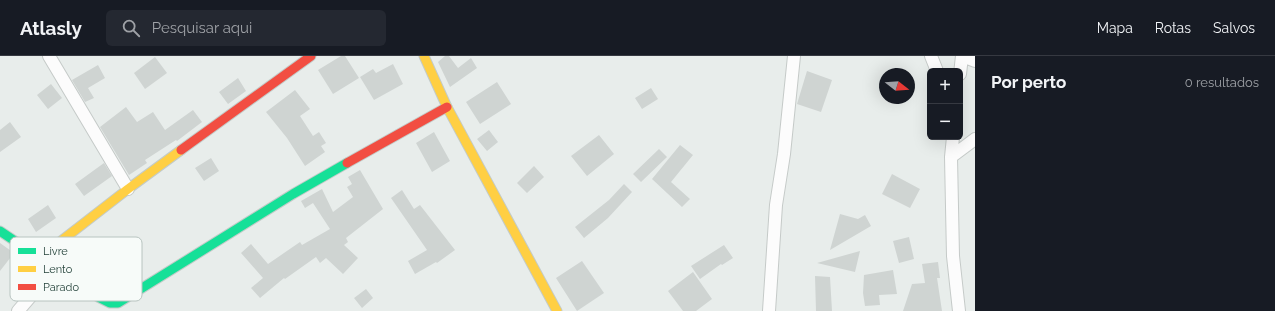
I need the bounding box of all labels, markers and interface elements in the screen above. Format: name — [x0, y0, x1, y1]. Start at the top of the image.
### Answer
search box — [106, 10, 386, 46]
text: Atlasly — [20, 17, 82, 39]
icon: search — [120, 17, 142, 39]
text: Pesquisar aqui — [152, 19, 252, 37]
text: Mapa — [1097, 20, 1133, 36]
text: Rotas — [1155, 20, 1191, 36]
text: Salvos — [1213, 20, 1255, 36]
north arrow — [879, 68, 915, 104]
map controls — [927, 68, 963, 140]
button: + — [927, 68, 963, 104]
text: Por perto — [991, 72, 1066, 92]
text: 0 resultados — [1185, 75, 1259, 90]
button: − — [927, 104, 963, 140]
legend — [10, 237, 142, 301]
text: Livre — [43, 245, 68, 258]
text: Lento — [43, 263, 73, 276]
text: Parado — [43, 281, 79, 294]

